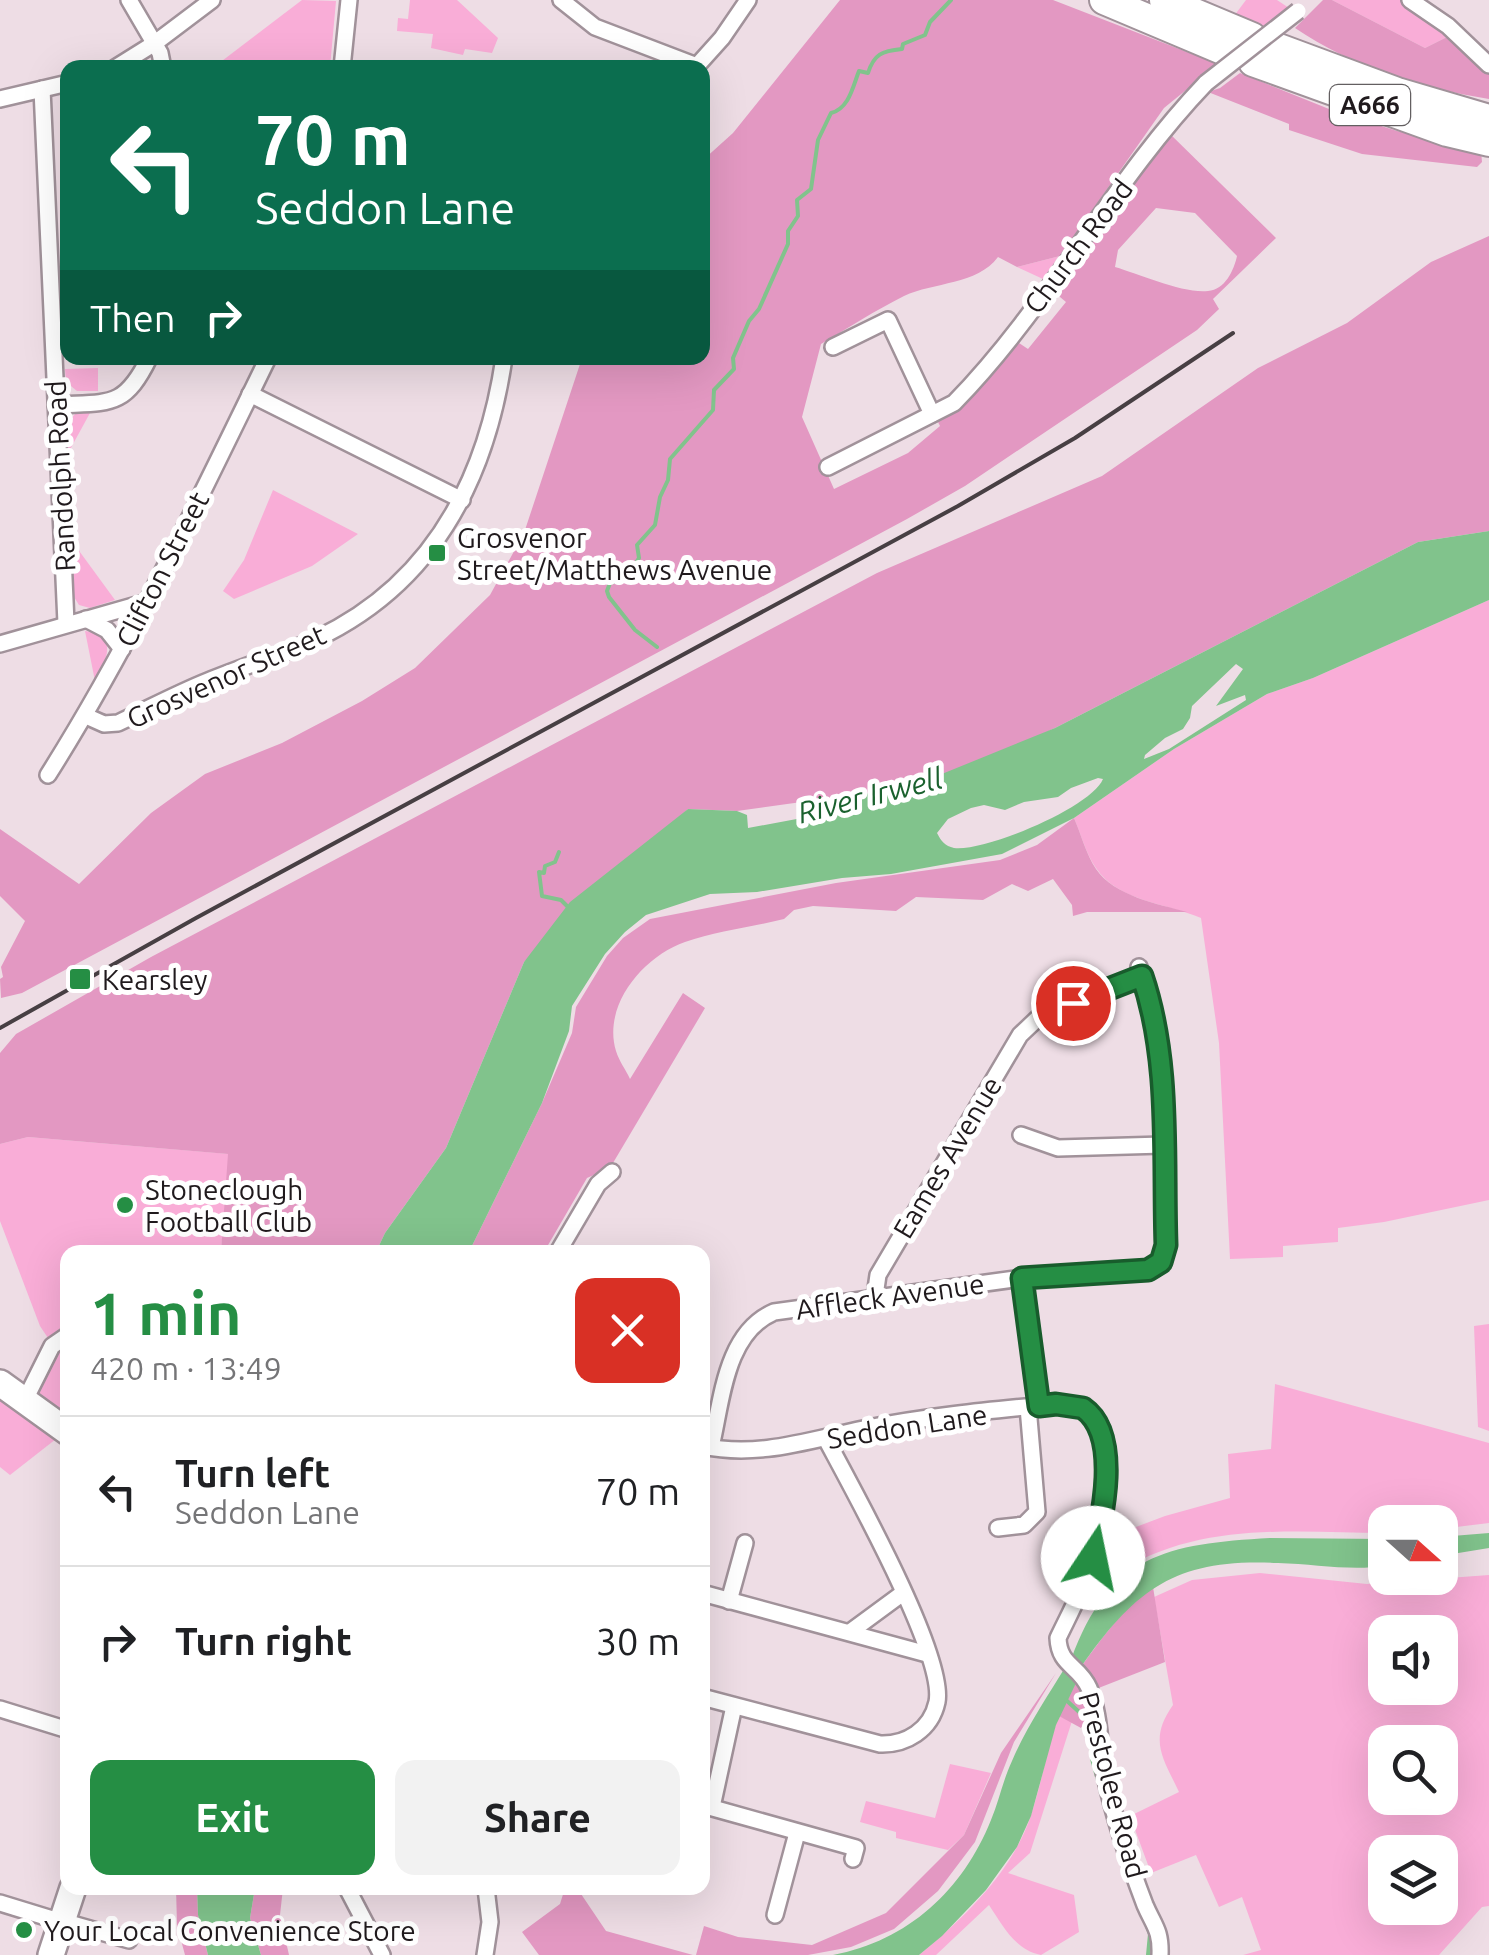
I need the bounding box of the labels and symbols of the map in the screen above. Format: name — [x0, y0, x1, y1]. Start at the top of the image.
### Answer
road number: A666 — [1330, 85, 1410, 125]
street label: Church Road — [1018, 173, 1138, 319]
street label: Randolph Road — [40, 380, 80, 572]
street label: Clifton Street — [110, 486, 214, 652]
place label: Grosvenor Street/Matthews Avenue — [457, 522, 772, 585]
marker: Grosvenor Street/Matthews Avenue — [426, 542, 448, 564]
street label: Grosvenor Street — [122, 618, 330, 734]
water label: River Irwell — [794, 760, 947, 829]
pin — [1031, 961, 1116, 1046]
place label: Kearsley — [102, 964, 208, 995]
marker: Kearsley — [67, 966, 93, 992]
street label: Eames Avenue — [887, 1071, 1007, 1243]
place label: Stoneclough Football Club — [145, 1174, 312, 1237]
marker: Stoneclough Football Club — [114, 1194, 136, 1216]
street label: Affleck Avenue — [794, 1267, 986, 1325]
street label: Seddon Lane — [825, 1398, 989, 1454]
north arrow — [1368, 1505, 1458, 1595]
position arrow — [1041, 1506, 1145, 1610]
street label: Prestolee Road — [1073, 1689, 1153, 1881]
place label: Your Local Convenience Store — [44, 1915, 416, 1946]
marker: Your Local Convenience Store — [13, 1919, 35, 1941]

